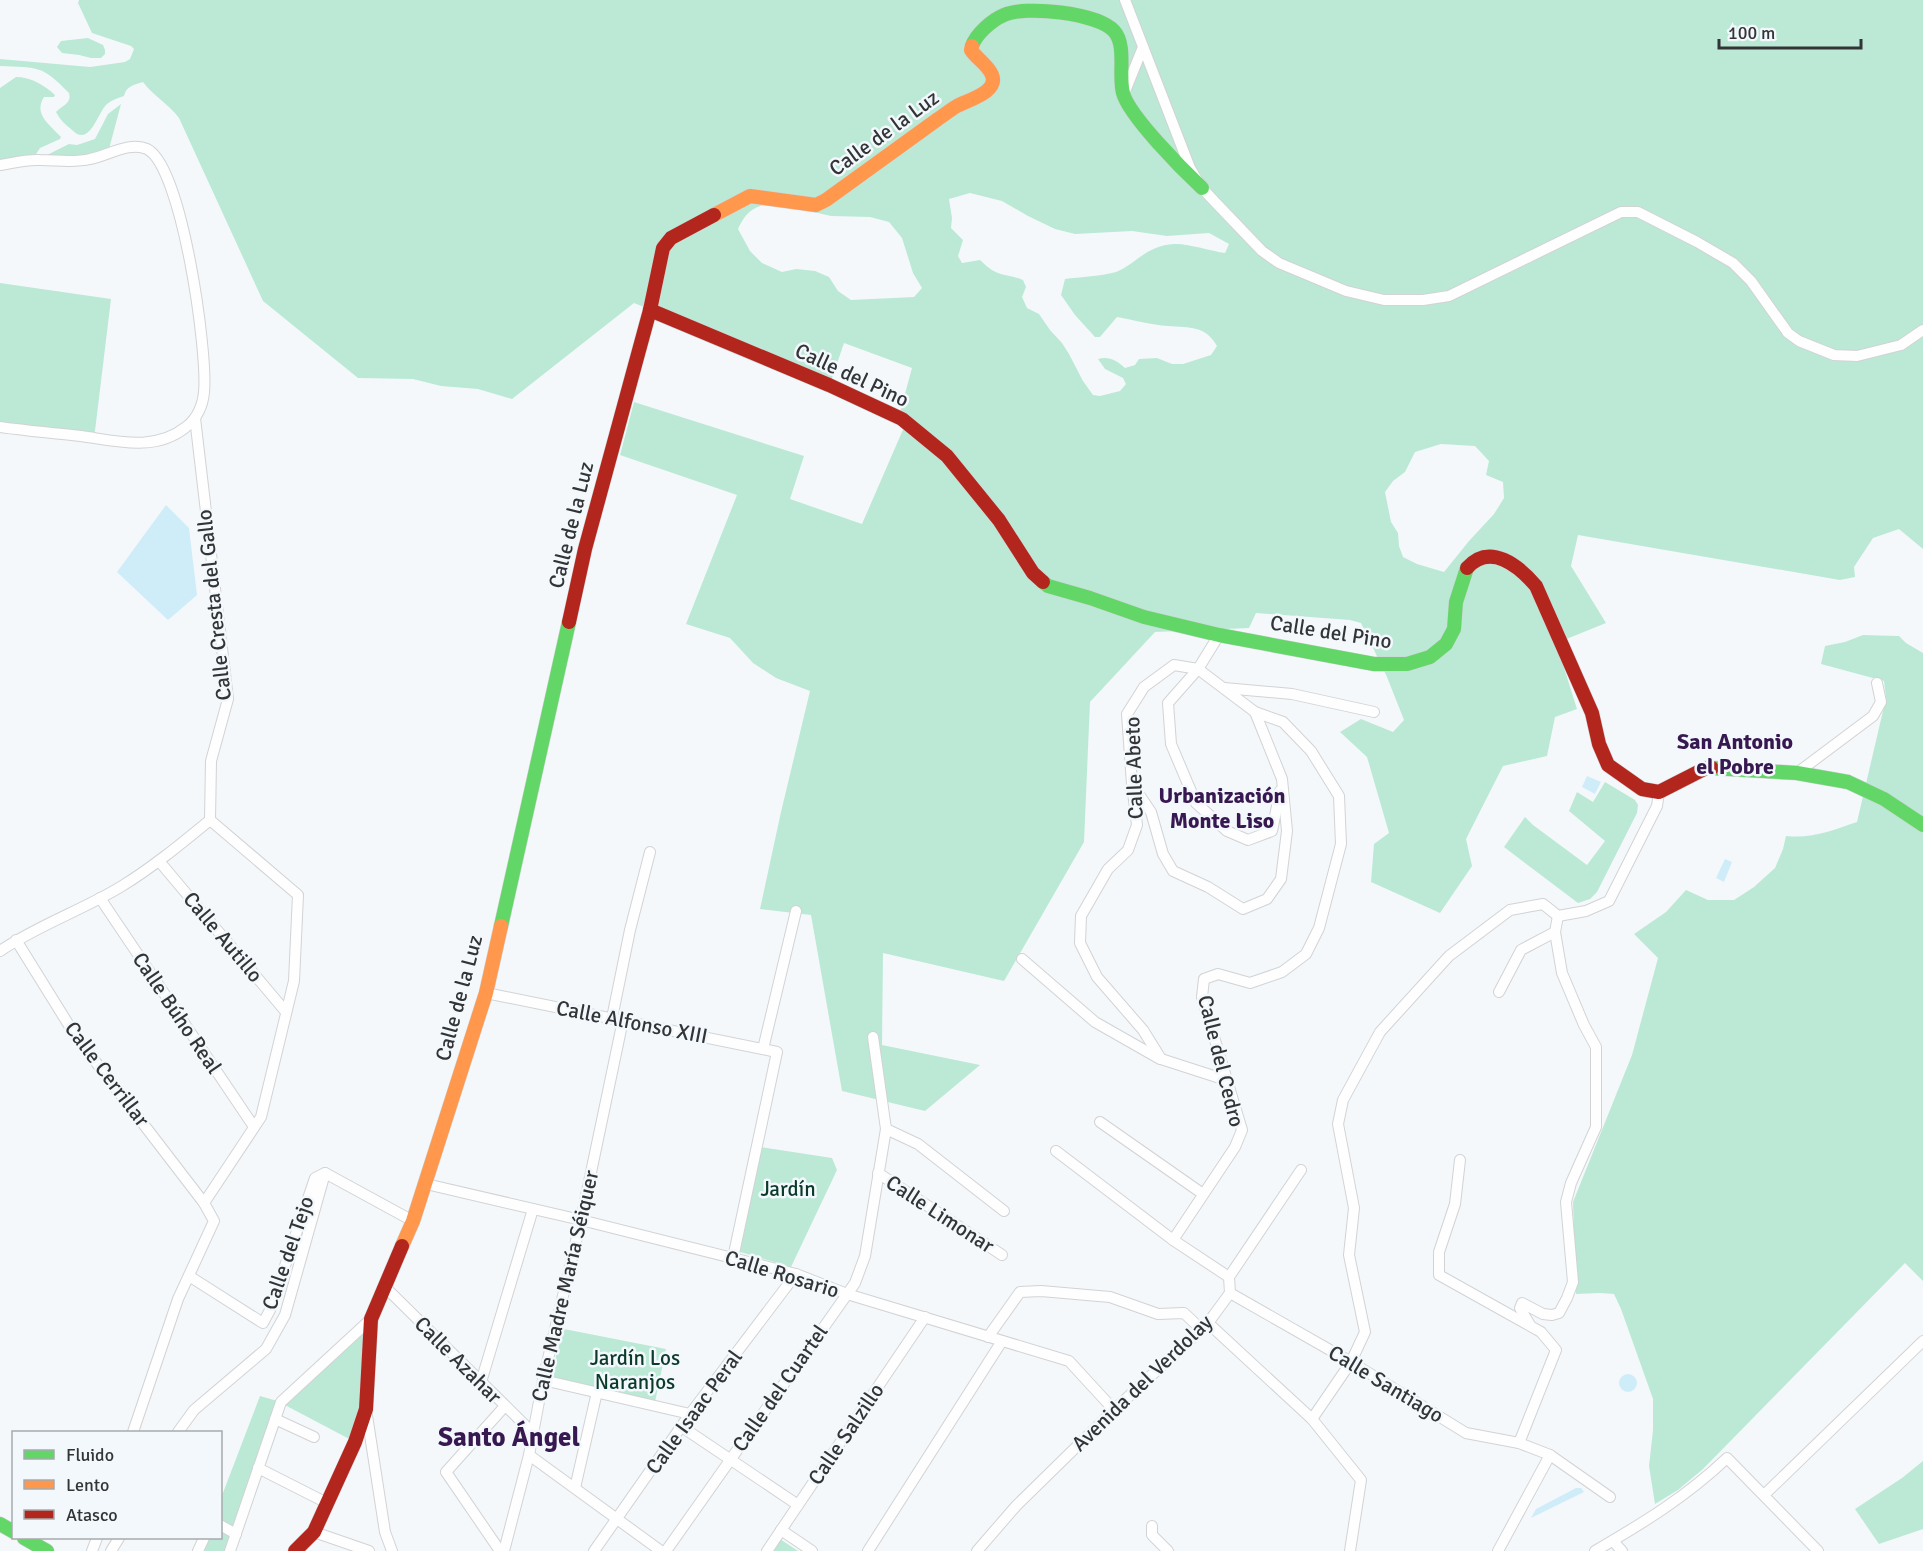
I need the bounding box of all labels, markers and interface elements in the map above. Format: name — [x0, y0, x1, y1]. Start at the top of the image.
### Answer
scale bar — [1719, 12, 1862, 50]
text: 100 m — [1728, 22, 1775, 44]
street label: Calle de la Luz — [824, 84, 944, 182]
street label: Calle del Pino — [791, 337, 913, 413]
street label: Calle de la Luz — [543, 459, 599, 591]
street label: Calle Cresta del Gallo — [191, 508, 237, 702]
street label: Calle del Pino — [1268, 610, 1394, 654]
street label: Calle Abeto — [1119, 716, 1149, 820]
district label: San Antonio el Pobre — [1677, 728, 1793, 780]
district label: Urbanización Monte Liso — [1159, 782, 1286, 834]
street label: Calle Autillo — [178, 886, 268, 988]
street label: Calle de la Luz — [430, 932, 488, 1064]
street label: Calle Búho Real — [127, 947, 227, 1079]
street label: Calle del Cedro — [1192, 992, 1250, 1130]
street label: Calle Alfonso XIII — [554, 995, 710, 1049]
street label: Calle Cerrillar — [59, 1016, 155, 1132]
street label: Calle Madre María Séiquer — [526, 1168, 604, 1404]
street label: Calle Limonar — [881, 1169, 999, 1259]
park label: Jardín — [760, 1176, 816, 1202]
street label: Calle del Tejo — [256, 1193, 320, 1313]
street label: Calle Rosario — [722, 1244, 842, 1304]
street label: Avenida del Verdolay — [1066, 1309, 1218, 1457]
street label: Calle Azahar — [409, 1311, 507, 1409]
street label: Calle del Cuartel — [727, 1319, 833, 1457]
street label: Calle Santiago — [1324, 1339, 1448, 1429]
park label: Jardín Los Naranjos — [590, 1345, 680, 1395]
street label: Calle Isaac Peral — [640, 1345, 748, 1479]
street label: Calle Salzillo — [803, 1378, 889, 1490]
district label: Santo Ángel — [438, 1420, 580, 1454]
legend — [12, 1431, 222, 1539]
text: Fluido — [66, 1444, 114, 1466]
text: Lento — [66, 1474, 109, 1496]
text: Atasco — [66, 1504, 118, 1526]

